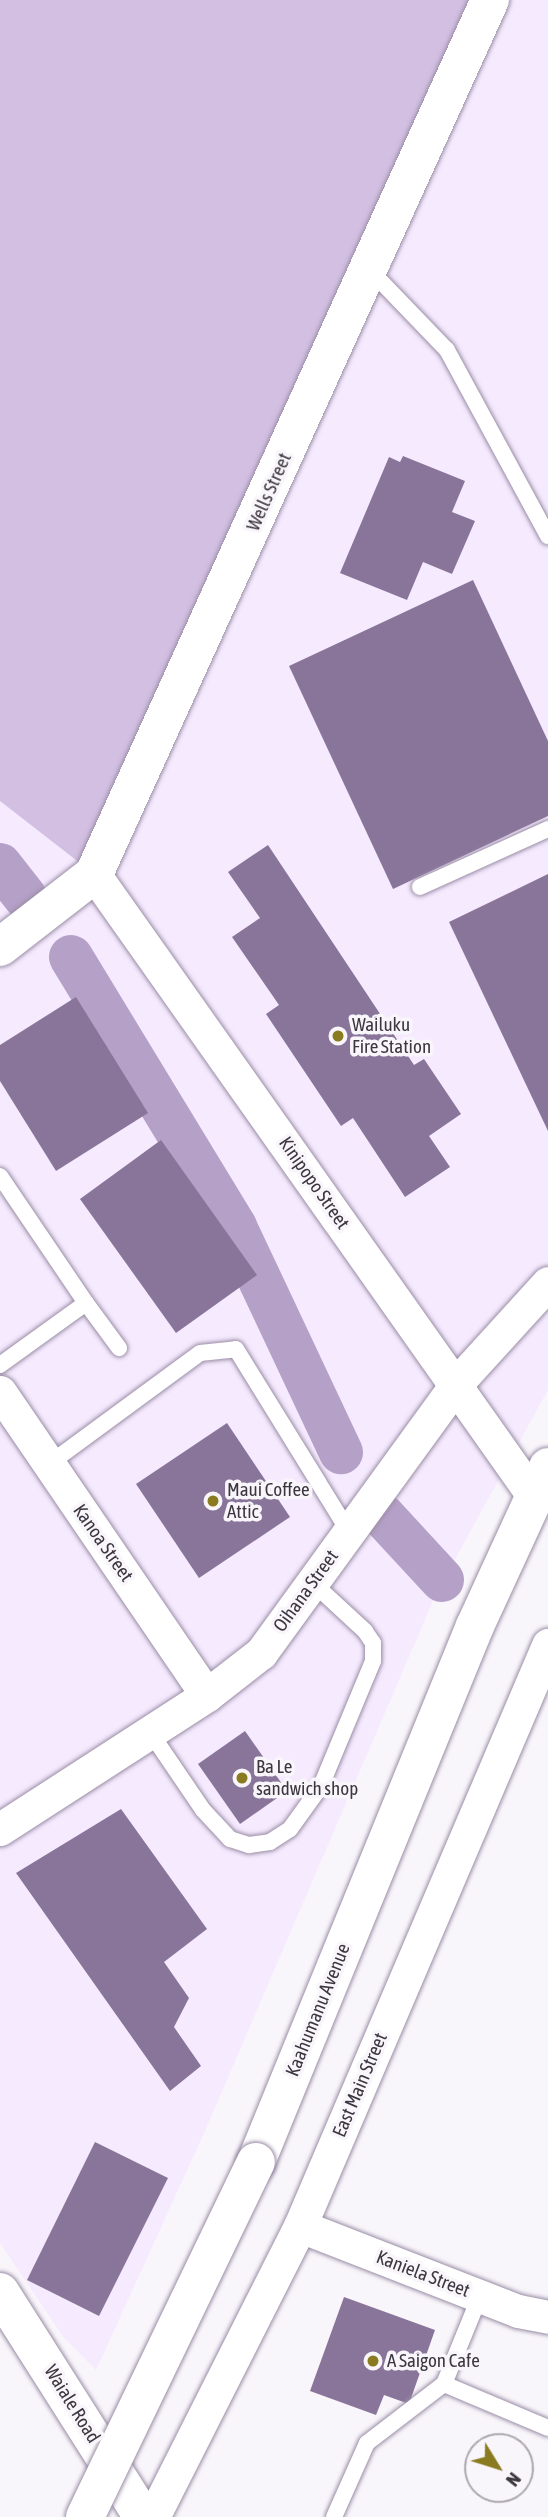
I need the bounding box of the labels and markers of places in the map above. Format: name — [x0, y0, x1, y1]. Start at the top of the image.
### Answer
place label: Wailuku Fire Station — [352, 1014, 431, 1058]
marker: Wailuku Fire Station — [330, 1028, 346, 1044]
place label: Maui Coffee Attic — [227, 1479, 310, 1523]
marker: Maui Coffee Attic — [205, 1493, 221, 1509]
place label: Ba Le sandwich shop — [256, 1756, 358, 1800]
marker: Ba Le sandwich shop — [234, 1770, 250, 1786]
place label: A Saigon Cafe — [387, 2350, 480, 2372]
marker: A Saigon Cafe — [365, 2353, 381, 2369]

